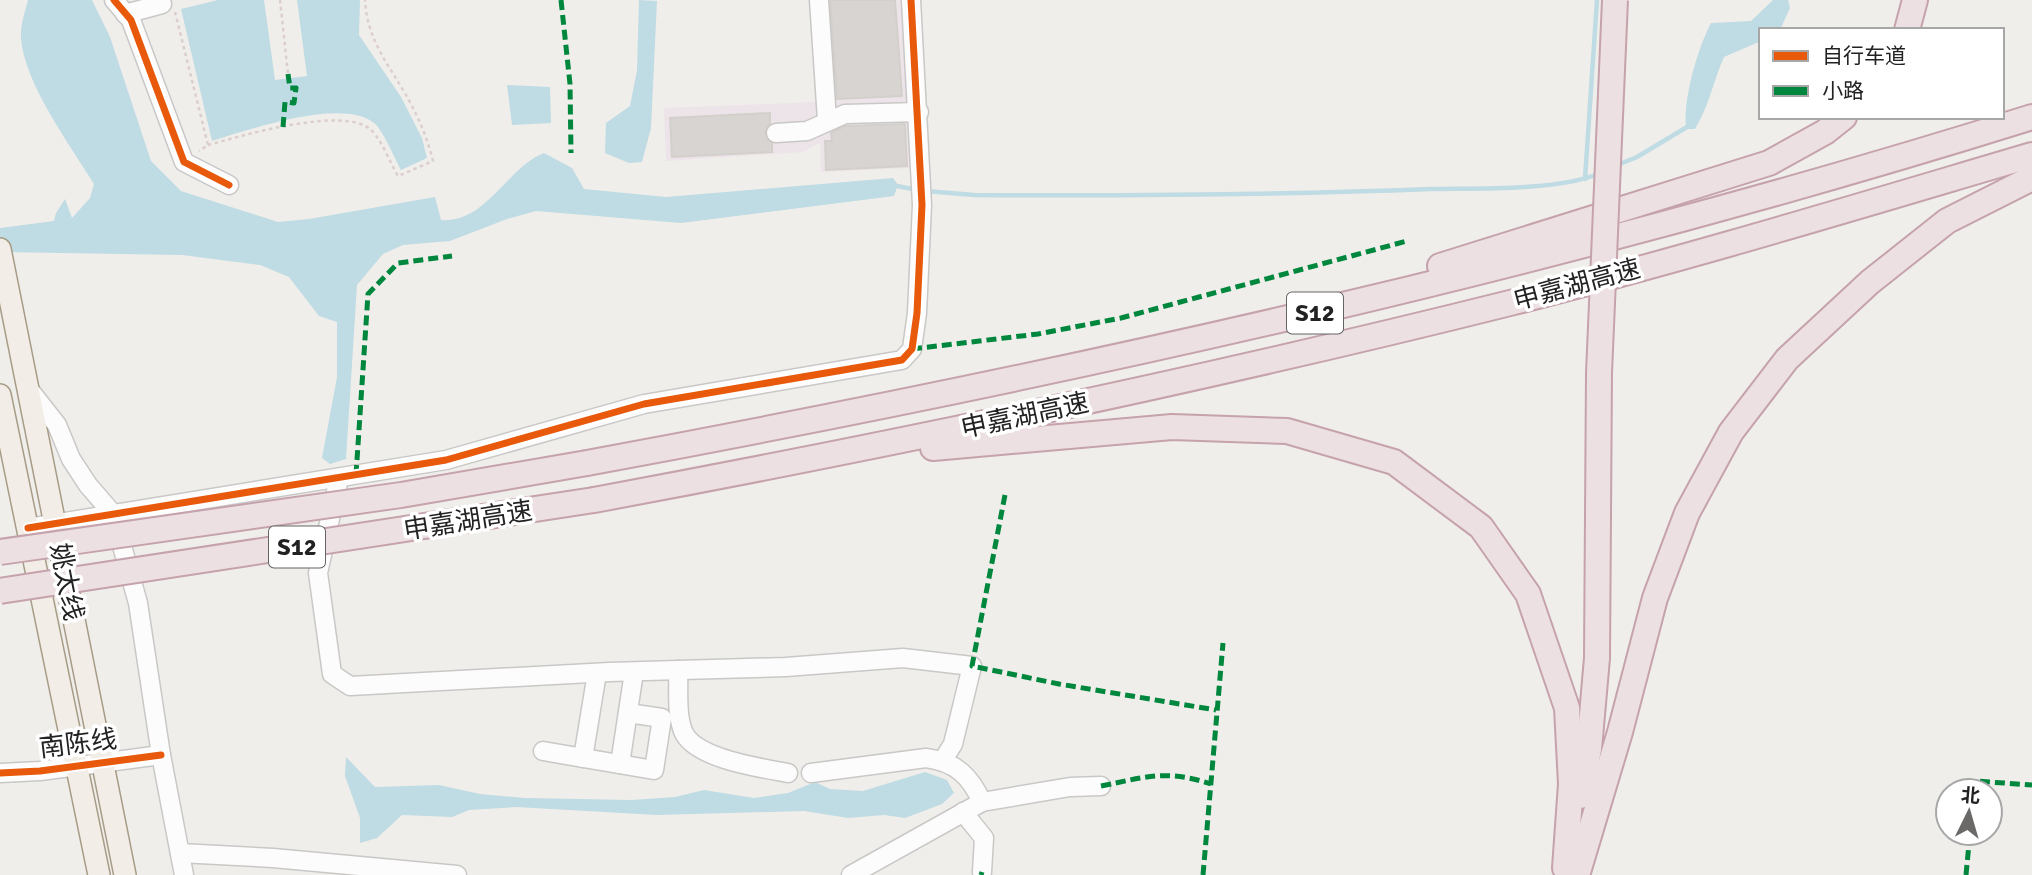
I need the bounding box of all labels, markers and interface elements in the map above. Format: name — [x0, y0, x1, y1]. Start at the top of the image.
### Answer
legend — [1759, 28, 2004, 119]
text: 自行车道 — [1822, 43, 1906, 69]
text: 小路 — [1822, 78, 1864, 104]
street label: 申嘉湖高速 — [1510, 253, 1644, 317]
road number: S12 — [1287, 292, 1343, 334]
street label: 申嘉湖高速 — [958, 387, 1092, 445]
street label: 申嘉湖高速 — [401, 495, 535, 547]
road number: S12 — [269, 526, 325, 568]
street label: 姚太线 — [43, 541, 89, 623]
street label: 南陈线 — [37, 723, 119, 765]
north arrow — [1934, 777, 2004, 847]
text: 北 — [1960, 783, 1981, 809]

